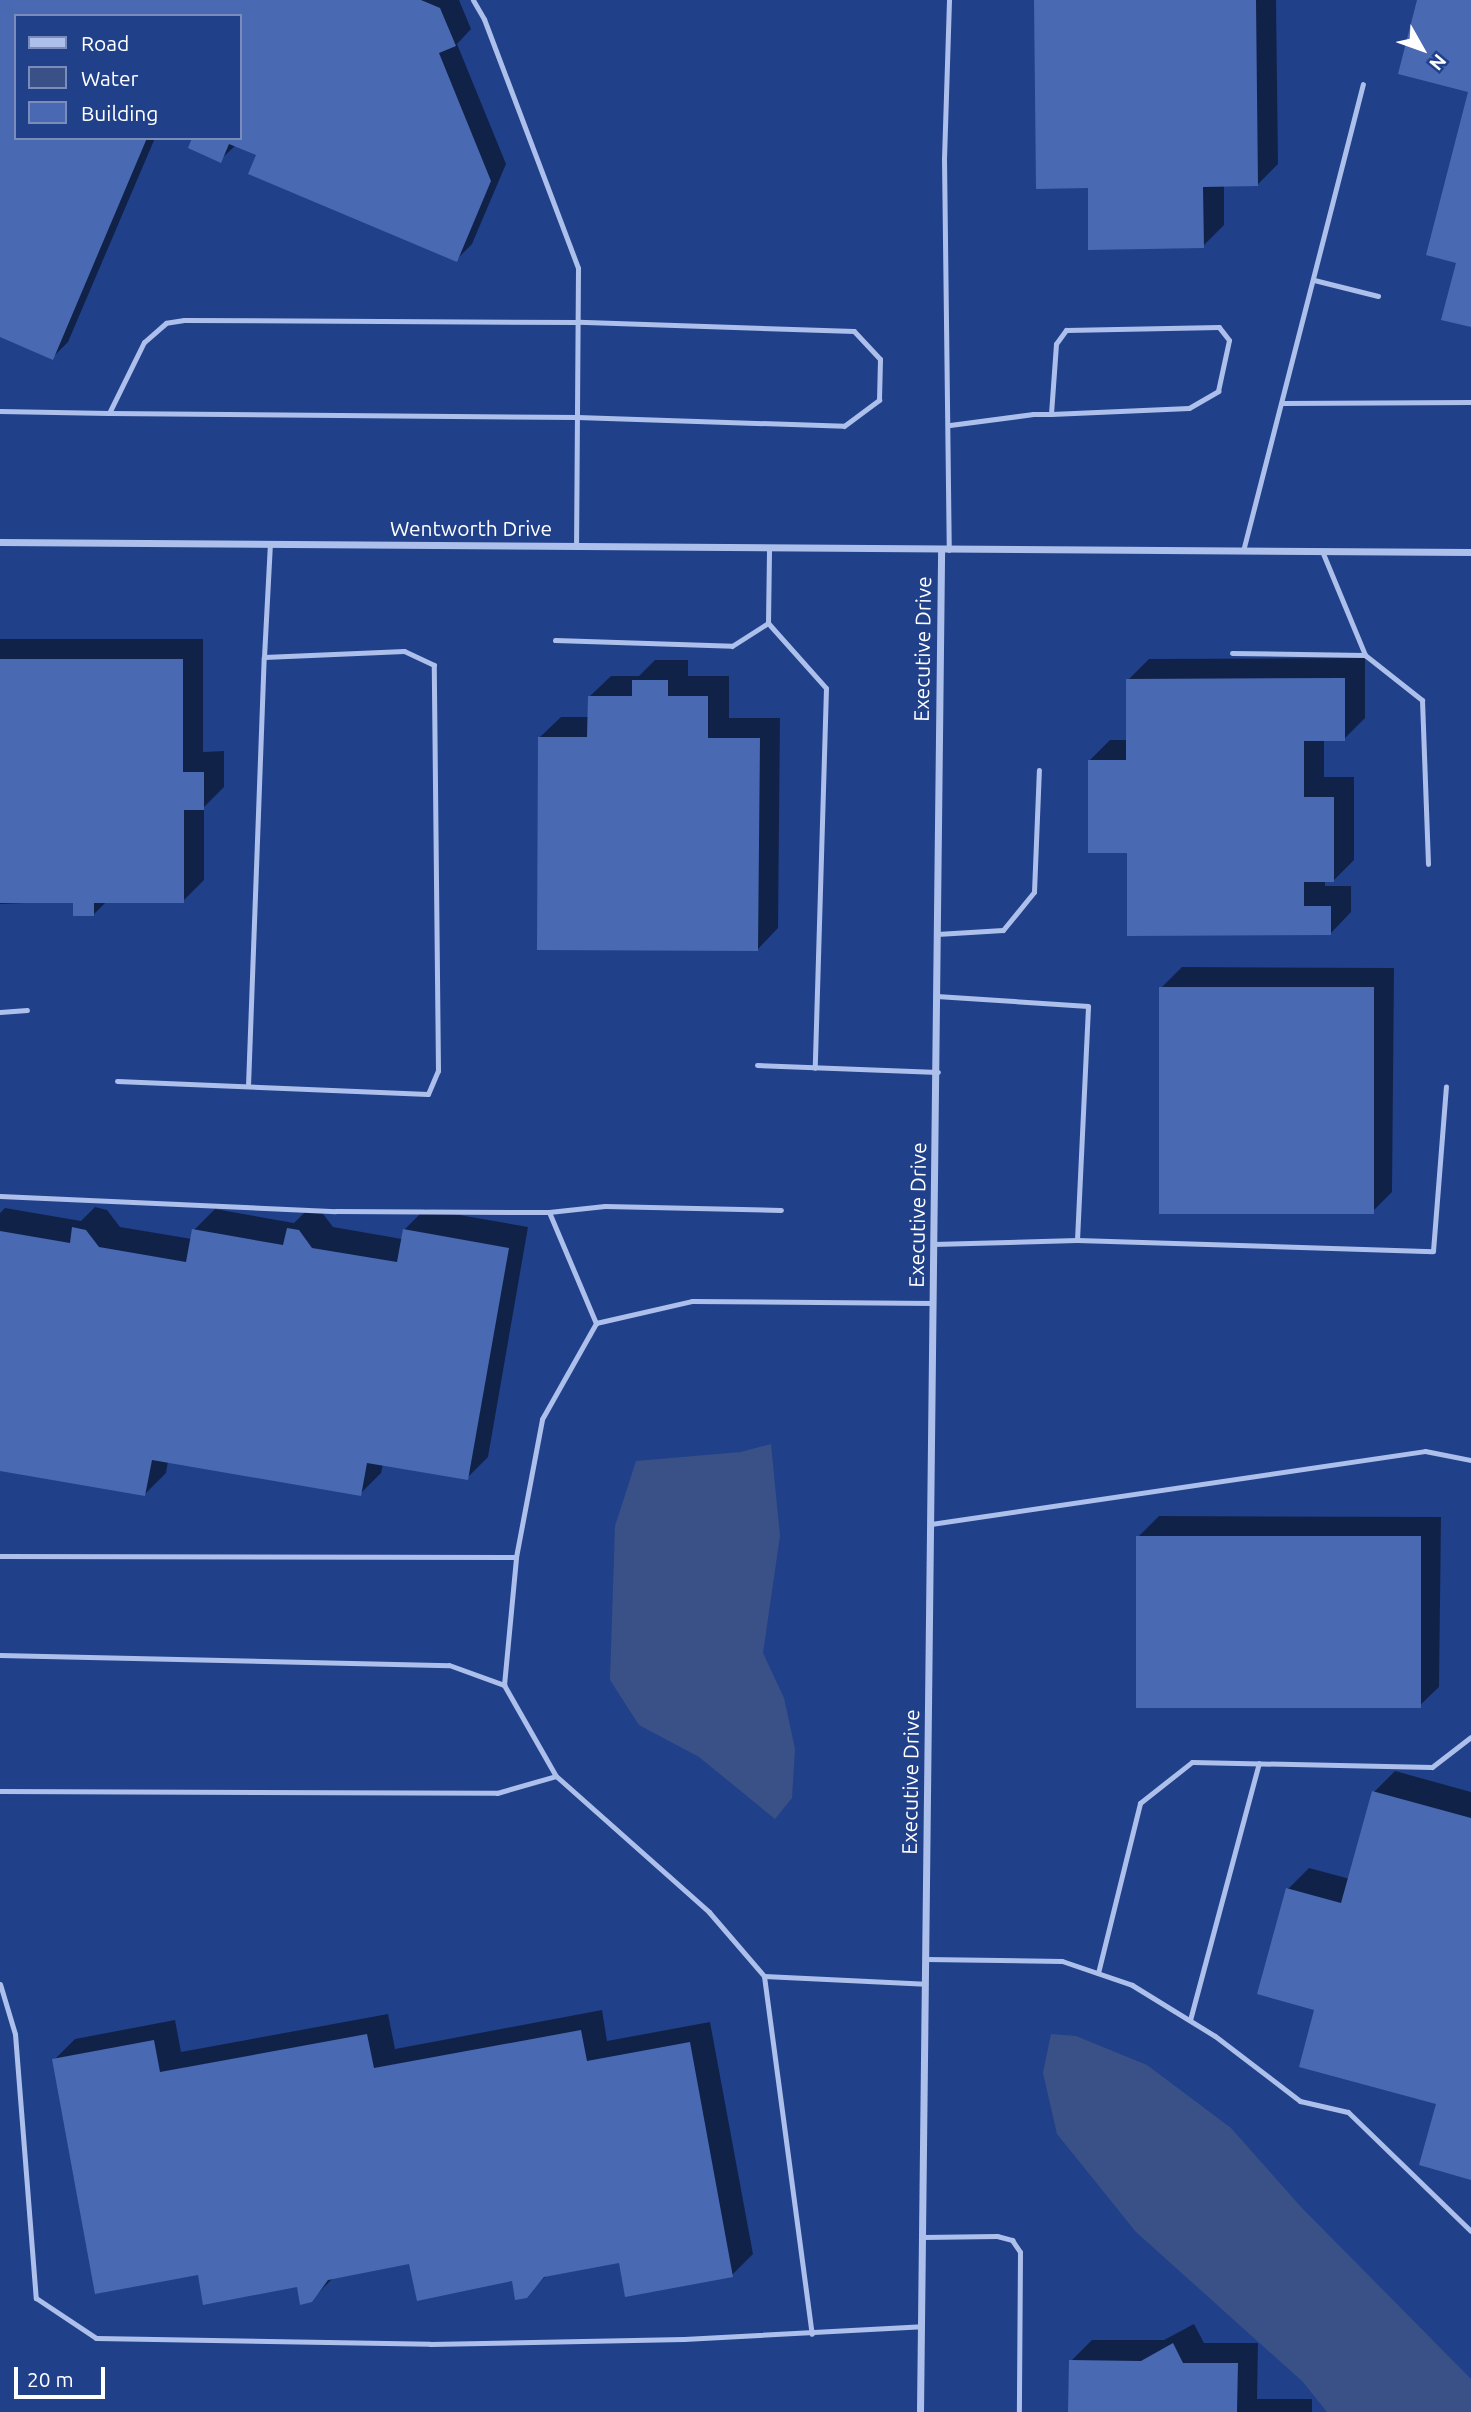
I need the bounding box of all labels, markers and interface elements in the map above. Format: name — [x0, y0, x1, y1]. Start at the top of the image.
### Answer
legend — [14, 14, 242, 140]
north arrow — [1387, 14, 1457, 84]
text: Road — [81, 31, 129, 55]
text: N — [1425, 50, 1451, 75]
text: Water — [81, 66, 139, 90]
text: Building — [81, 101, 158, 125]
street label: Wentworth Drive — [390, 515, 552, 541]
street label: Executive Drive — [908, 576, 936, 722]
street label: Executive Drive — [903, 1142, 931, 1288]
street label: Executive Drive — [896, 1709, 924, 1855]
scale bar — [18, 2352, 108, 2396]
text: 20 m — [27, 2367, 74, 2391]

